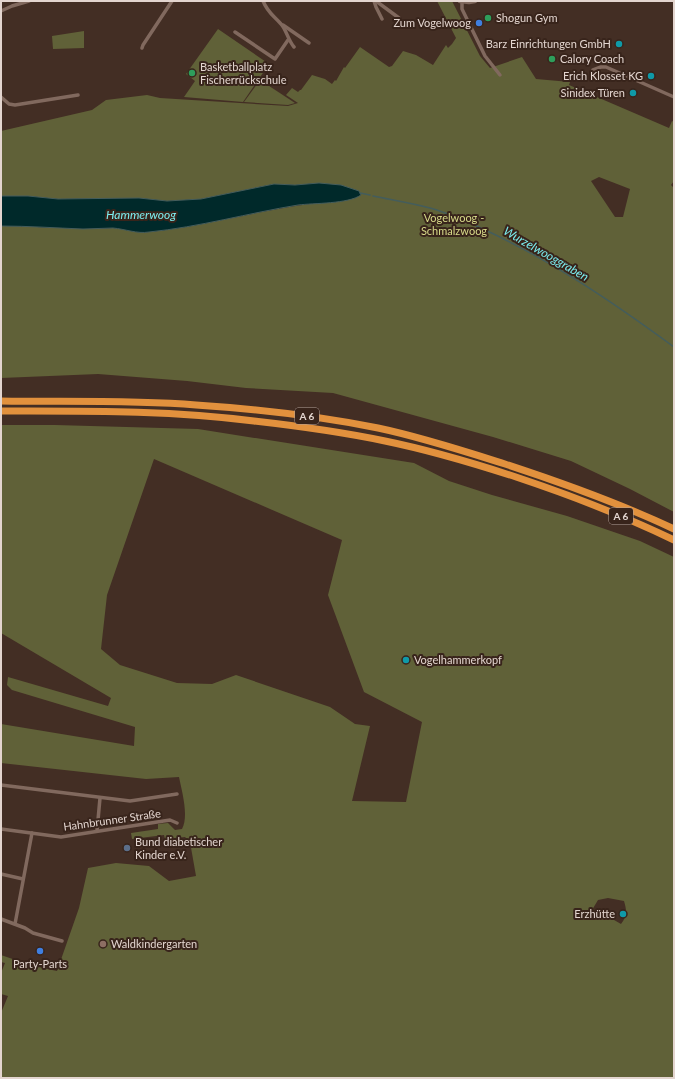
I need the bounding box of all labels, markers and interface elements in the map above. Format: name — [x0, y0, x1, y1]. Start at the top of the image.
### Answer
place label: Shogun Gym — [496, 11, 558, 24]
marker: Shogun Gym — [483, 13, 493, 23]
place label: Zum Vogelwoog — [393, 16, 471, 29]
marker: Zum Vogelwoog — [474, 18, 484, 28]
place label: Barz Einrichtungen GmbH — [486, 37, 611, 50]
marker: Barz Einrichtungen GmbH — [614, 39, 624, 49]
place label: Calory Coach — [560, 52, 624, 65]
marker: Calory Coach — [547, 54, 557, 64]
place label: Basketballplatz Fischerrückschule — [200, 60, 287, 86]
marker: Basketballplatz Fischerrückschule — [187, 68, 197, 78]
place label: Erich Klosset KG — [563, 69, 643, 82]
marker: Erich Klosset KG — [646, 71, 656, 81]
place label: Sinidex Türen — [561, 86, 625, 99]
marker: Sinidex Türen — [628, 88, 638, 98]
water label: Hammerwoog — [106, 207, 176, 222]
park label: Vogelwoog - Schmalzwoog — [421, 211, 487, 237]
water label: Wurzelwooggraben — [501, 223, 592, 284]
road number: A 6 — [295, 408, 319, 424]
road number: A 6 — [609, 508, 633, 524]
place label: Vogelhammerkopf — [414, 653, 502, 666]
marker: Vogelhammerkopf — [401, 655, 411, 665]
street label: Hahnbrunner Straße — [62, 806, 162, 833]
place label: Bund diabetischer Kinder e.V. — [135, 835, 222, 861]
marker: Bund diabetischer Kinder e.V. — [122, 843, 132, 853]
place label: Erzhütte — [574, 907, 615, 920]
marker: Erzhütte — [618, 909, 628, 919]
place label: Waldkindergarten — [111, 937, 197, 950]
marker: Waldkindergarten — [98, 939, 108, 949]
marker: Party-Parts — [35, 946, 45, 956]
place label: Party-Parts — [13, 957, 67, 970]

